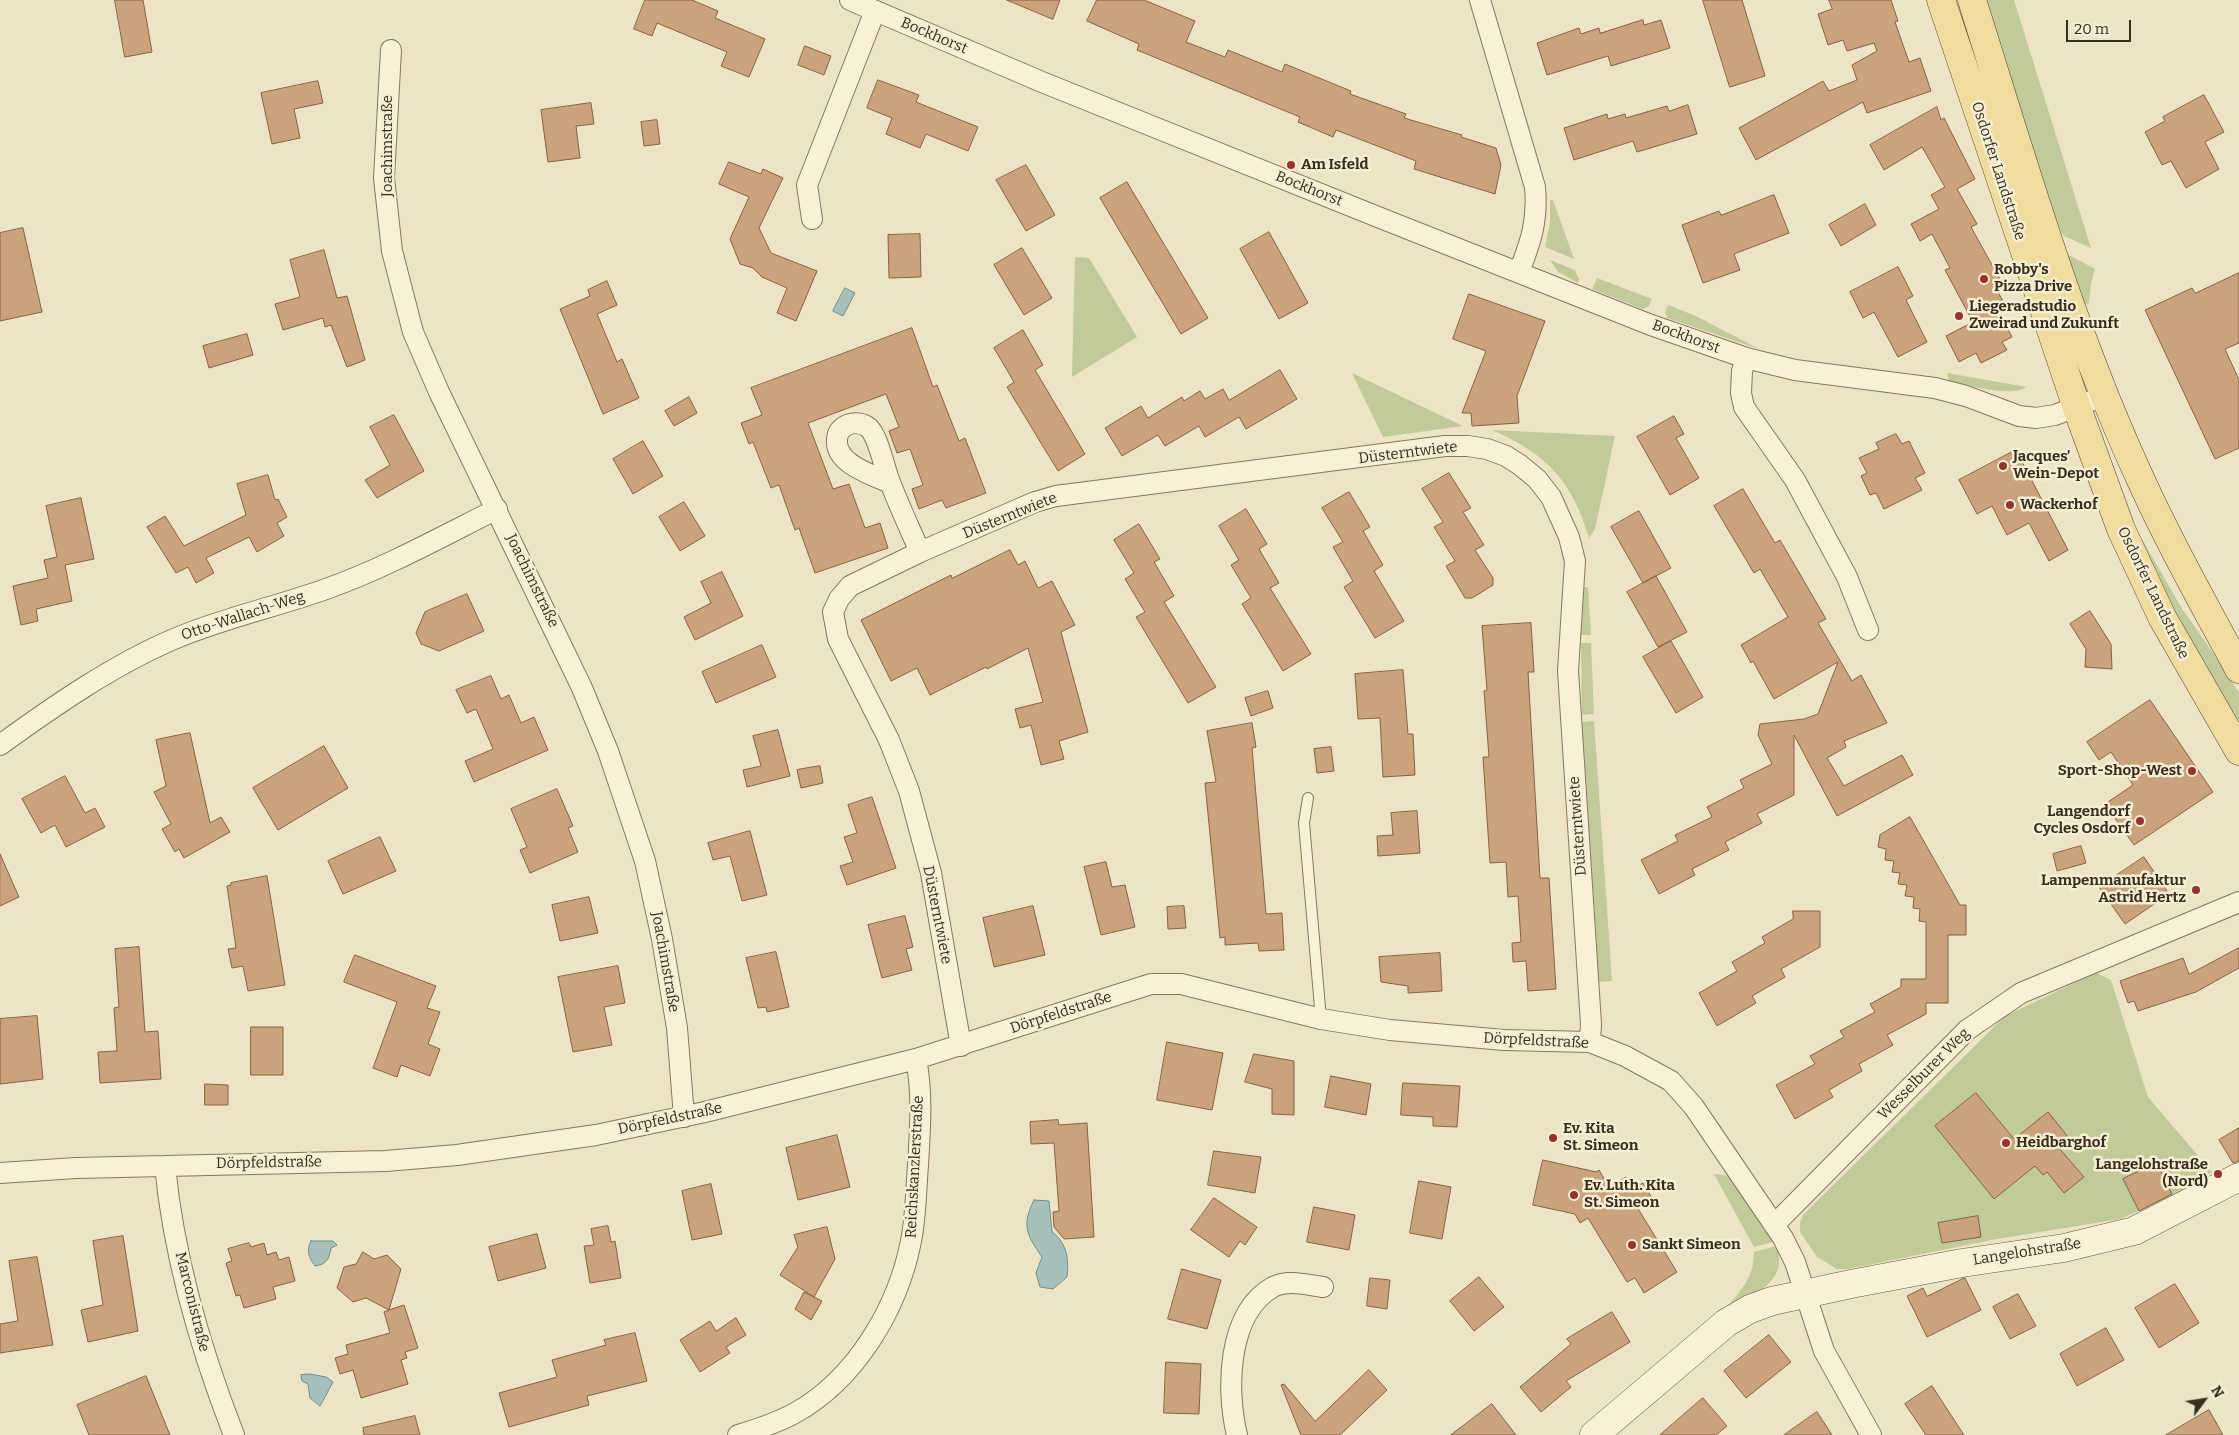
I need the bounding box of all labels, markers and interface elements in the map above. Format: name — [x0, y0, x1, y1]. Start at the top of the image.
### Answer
scale bar — [2069, 10, 2134, 42]
street label: Bockhorst — [898, 14, 970, 58]
text: 20 m — [2074, 20, 2109, 38]
street label: Joachimstraße — [379, 95, 397, 197]
street label: Osdorfer Landstraße — [1967, 99, 2029, 243]
place label: Am Isfeld — [1301, 156, 1369, 174]
marker: Am Isfeld — [1285, 159, 1297, 171]
street label: Bockhorst — [1273, 167, 1345, 211]
place label: Robby's Pizza Drive — [1994, 261, 2072, 296]
marker: Robby's Pizza Drive — [1978, 273, 1990, 285]
place label: Liegeradstudio Zweirad und Zukunft — [1969, 298, 2119, 333]
marker: Liegeradstudio Zweirad und Zukunft — [1953, 310, 1965, 322]
street label: Bockhorst — [1650, 316, 1722, 358]
street label: Düsterntwiete — [1357, 438, 1459, 468]
place label: Jacques’ Wein-Depot — [2013, 448, 2099, 483]
marker: Jacques’ Wein-Depot — [1997, 460, 2009, 472]
street label: Düsterntwiete — [960, 489, 1060, 543]
place label: Wackerhof — [2020, 496, 2098, 514]
marker: Wackerhof — [2004, 499, 2016, 511]
street label: Osdorfer Landstraße — [2113, 524, 2193, 662]
street label: Joachimstraße — [502, 531, 562, 631]
street label: Otto-Wallach-Weg — [179, 588, 307, 644]
place label: Sport-Shop-West — [2058, 762, 2182, 780]
marker: Sport-Shop-West — [2186, 765, 2198, 777]
street label: Düsterntwiete — [1566, 776, 1590, 876]
place label: Langendorf Cycles Osdorf — [2033, 803, 2130, 838]
marker: Langendorf Cycles Osdorf — [2134, 815, 2146, 827]
street label: Düsterntwiete — [919, 864, 955, 966]
place label: Lampenmanufaktur Astrid Hertz — [2041, 872, 2186, 907]
marker: Lampenmanufaktur Astrid Hertz — [2190, 884, 2202, 896]
street label: Joachimstraße — [647, 910, 683, 1014]
street label: Dörpfeldstraße — [1008, 988, 1114, 1038]
street label: Wesselburer Weg — [1874, 1024, 1974, 1124]
street label: Dörpfeldstraße — [1483, 1029, 1589, 1053]
street label: Reichskanzlerstraße — [902, 1095, 928, 1239]
street label: Dörpfeldstraße — [616, 1099, 724, 1139]
place label: Ev. Kita St. Simeon — [1563, 1120, 1638, 1155]
marker: Ev. Kita St. Simeon — [1547, 1132, 1559, 1144]
place label: Heidbarghof — [2016, 1134, 2106, 1152]
marker: Heidbarghof — [2000, 1137, 2012, 1149]
street label: Dörpfeldstraße — [216, 1153, 322, 1173]
place label: Langelohstraße (Nord) — [2095, 1156, 2208, 1191]
marker: Langelohstraße (Nord) — [2212, 1168, 2224, 1180]
place label: Ev. Luth. Kita St. Simeon — [1584, 1177, 1675, 1212]
marker: Ev. Luth. Kita St. Simeon — [1568, 1189, 1580, 1201]
street label: Langelohstraße — [1972, 1235, 2082, 1269]
place label: Sankt Simeon — [1642, 1236, 1741, 1254]
marker: Sankt Simeon — [1626, 1239, 1638, 1251]
street label: Marconistraße — [171, 1250, 213, 1354]
north arrow — [2179, 1375, 2229, 1425]
text: N — [2207, 1383, 2227, 1401]

